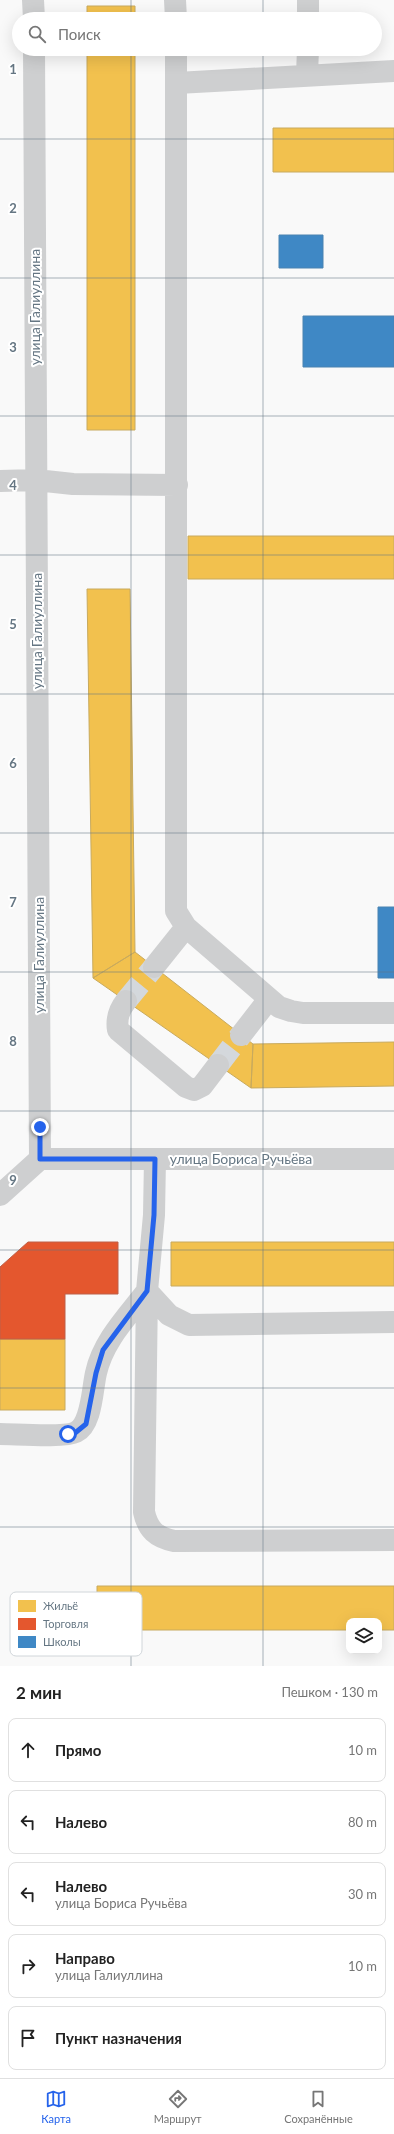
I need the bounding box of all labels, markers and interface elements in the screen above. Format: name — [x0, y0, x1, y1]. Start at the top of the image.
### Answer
search box — [12, 12, 382, 56]
icon: search — [26, 23, 48, 45]
text: Поиск — [58, 25, 101, 43]
text: 1 — [9, 61, 17, 77]
text: 2 — [9, 200, 17, 216]
street label: улица Галиуллина — [26, 249, 43, 365]
text: 3 — [9, 339, 17, 355]
text: 4 — [9, 477, 17, 493]
street label: улица Галиуллина — [28, 573, 45, 689]
text: 5 — [9, 616, 17, 632]
text: 6 — [9, 755, 17, 771]
text: 7 — [9, 894, 17, 910]
street label: улица Галиуллина — [30, 897, 47, 1013]
text: 8 — [9, 1033, 17, 1049]
route end — [31, 1118, 49, 1136]
street label: улица Бориса Ручьёва — [170, 1150, 312, 1167]
text: 9 — [9, 1172, 17, 1188]
route start — [59, 1425, 77, 1443]
legend — [10, 1592, 142, 1656]
text: Жильё — [43, 1599, 78, 1612]
text: Торговля — [43, 1617, 88, 1630]
map controls — [346, 1618, 382, 1654]
button: layers — [346, 1618, 382, 1654]
text: Школы — [43, 1635, 81, 1648]
text: 2 мин — [16, 1682, 62, 1703]
text: Пешком · 130 m — [281, 1684, 378, 1700]
icon: ahead — [17, 1739, 39, 1761]
text: Прямо — [55, 1741, 101, 1759]
text: 10 m — [348, 1742, 377, 1758]
icon: left — [17, 1811, 39, 1833]
text: Налево — [55, 1813, 107, 1831]
text: 80 m — [348, 1814, 377, 1830]
text: Налево — [55, 1877, 107, 1895]
icon: left — [17, 1883, 39, 1905]
text: 30 m — [348, 1886, 377, 1902]
text: улица Бориса Ручьёва — [55, 1895, 187, 1911]
text: Направо — [55, 1949, 115, 1967]
icon: right — [17, 1955, 39, 1977]
text: 10 m — [348, 1958, 377, 1974]
text: улица Галиуллина — [55, 1967, 163, 1983]
icon: arrive — [17, 2027, 39, 2049]
text: Пункт назначения — [55, 2029, 182, 2047]
tab: Карта — [41, 2088, 71, 2125]
tab: Маршрут — [154, 2088, 202, 2125]
tab: Сохранённые — [284, 2088, 353, 2125]

